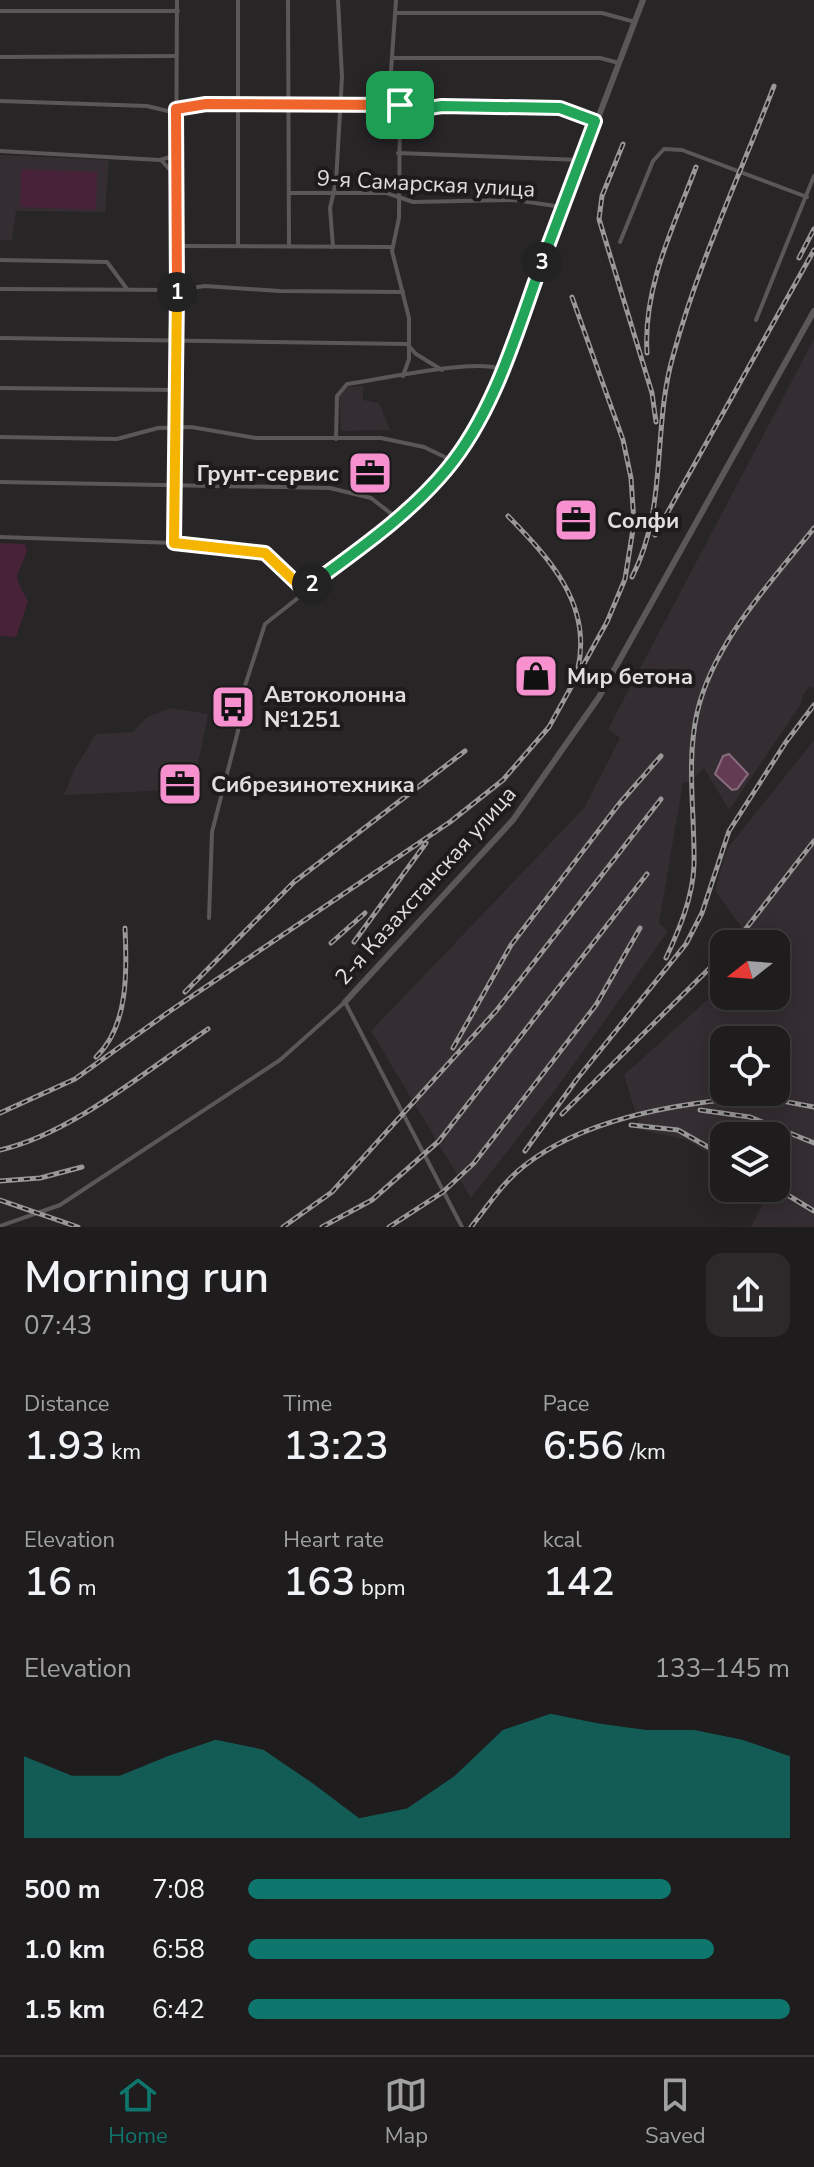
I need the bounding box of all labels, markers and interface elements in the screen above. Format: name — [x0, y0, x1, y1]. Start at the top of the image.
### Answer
pin — [366, 71, 434, 139]
icon: arrive — [378, 83, 422, 127]
street label: 9-я Самарская улица — [316, 163, 536, 205]
pin: 3 — [522, 242, 562, 282]
text: 3 — [535, 247, 549, 277]
pin: 1 — [157, 272, 197, 312]
text: 1 — [170, 277, 184, 307]
office icon: Грунт-сервис — [346, 449, 394, 497]
place label: Грунт-сервис — [197, 459, 339, 489]
office icon: Солфи — [552, 496, 600, 544]
place label: Солфи — [607, 506, 679, 536]
pin: 2 — [292, 564, 332, 604]
text: 2 — [305, 569, 319, 599]
shop icon: Мир бетона — [512, 652, 560, 700]
place label: Мир бетона — [567, 662, 693, 692]
place label: Автоколонна №1251 — [264, 680, 407, 735]
bus stop icon: Автоколонна №1251 — [209, 683, 257, 731]
office icon: Сибрезинотехника — [156, 760, 204, 808]
place label: Сибрезинотехника — [211, 770, 415, 800]
street label: 2-я Казахстанская улица — [328, 780, 523, 992]
north arrow — [710, 930, 790, 1010]
map controls — [710, 930, 790, 1202]
button: locate — [710, 1026, 790, 1106]
button: layers — [710, 1122, 790, 1202]
text: Morning run — [24, 1248, 269, 1308]
button: share — [706, 1253, 790, 1337]
text: 07:43 — [24, 1308, 92, 1343]
text: Distance — [24, 1389, 109, 1419]
text: Time — [283, 1389, 332, 1419]
text: Pace — [543, 1389, 589, 1419]
text: 1.93 — [24, 1419, 105, 1473]
text: 13:23 — [283, 1419, 389, 1473]
text: 6:56 — [543, 1419, 624, 1473]
text: km — [105, 1437, 141, 1467]
text: /km — [624, 1437, 666, 1467]
text: Elevation — [24, 1525, 115, 1555]
text: Heart rate — [283, 1525, 384, 1555]
text: kcal — [543, 1525, 582, 1555]
text: 16 — [24, 1555, 72, 1609]
text: 163 — [283, 1555, 355, 1609]
text: 142 — [543, 1555, 615, 1609]
text: m — [72, 1573, 97, 1603]
text: bpm — [355, 1573, 405, 1603]
text: Elevation — [24, 1651, 132, 1686]
text: 133–145 m — [654, 1651, 790, 1686]
text: 500 m — [24, 1872, 101, 1907]
text: 7:08 — [152, 1872, 205, 1907]
text: 1.0 km — [24, 1932, 105, 1967]
text: 6:58 — [152, 1932, 205, 1967]
text: 1.5 km — [24, 1992, 105, 2027]
text: 6:42 — [152, 1992, 205, 2027]
tab: Home — [108, 2073, 168, 2151]
tab: Map — [384, 2073, 428, 2151]
tab: Saved — [645, 2073, 706, 2151]

